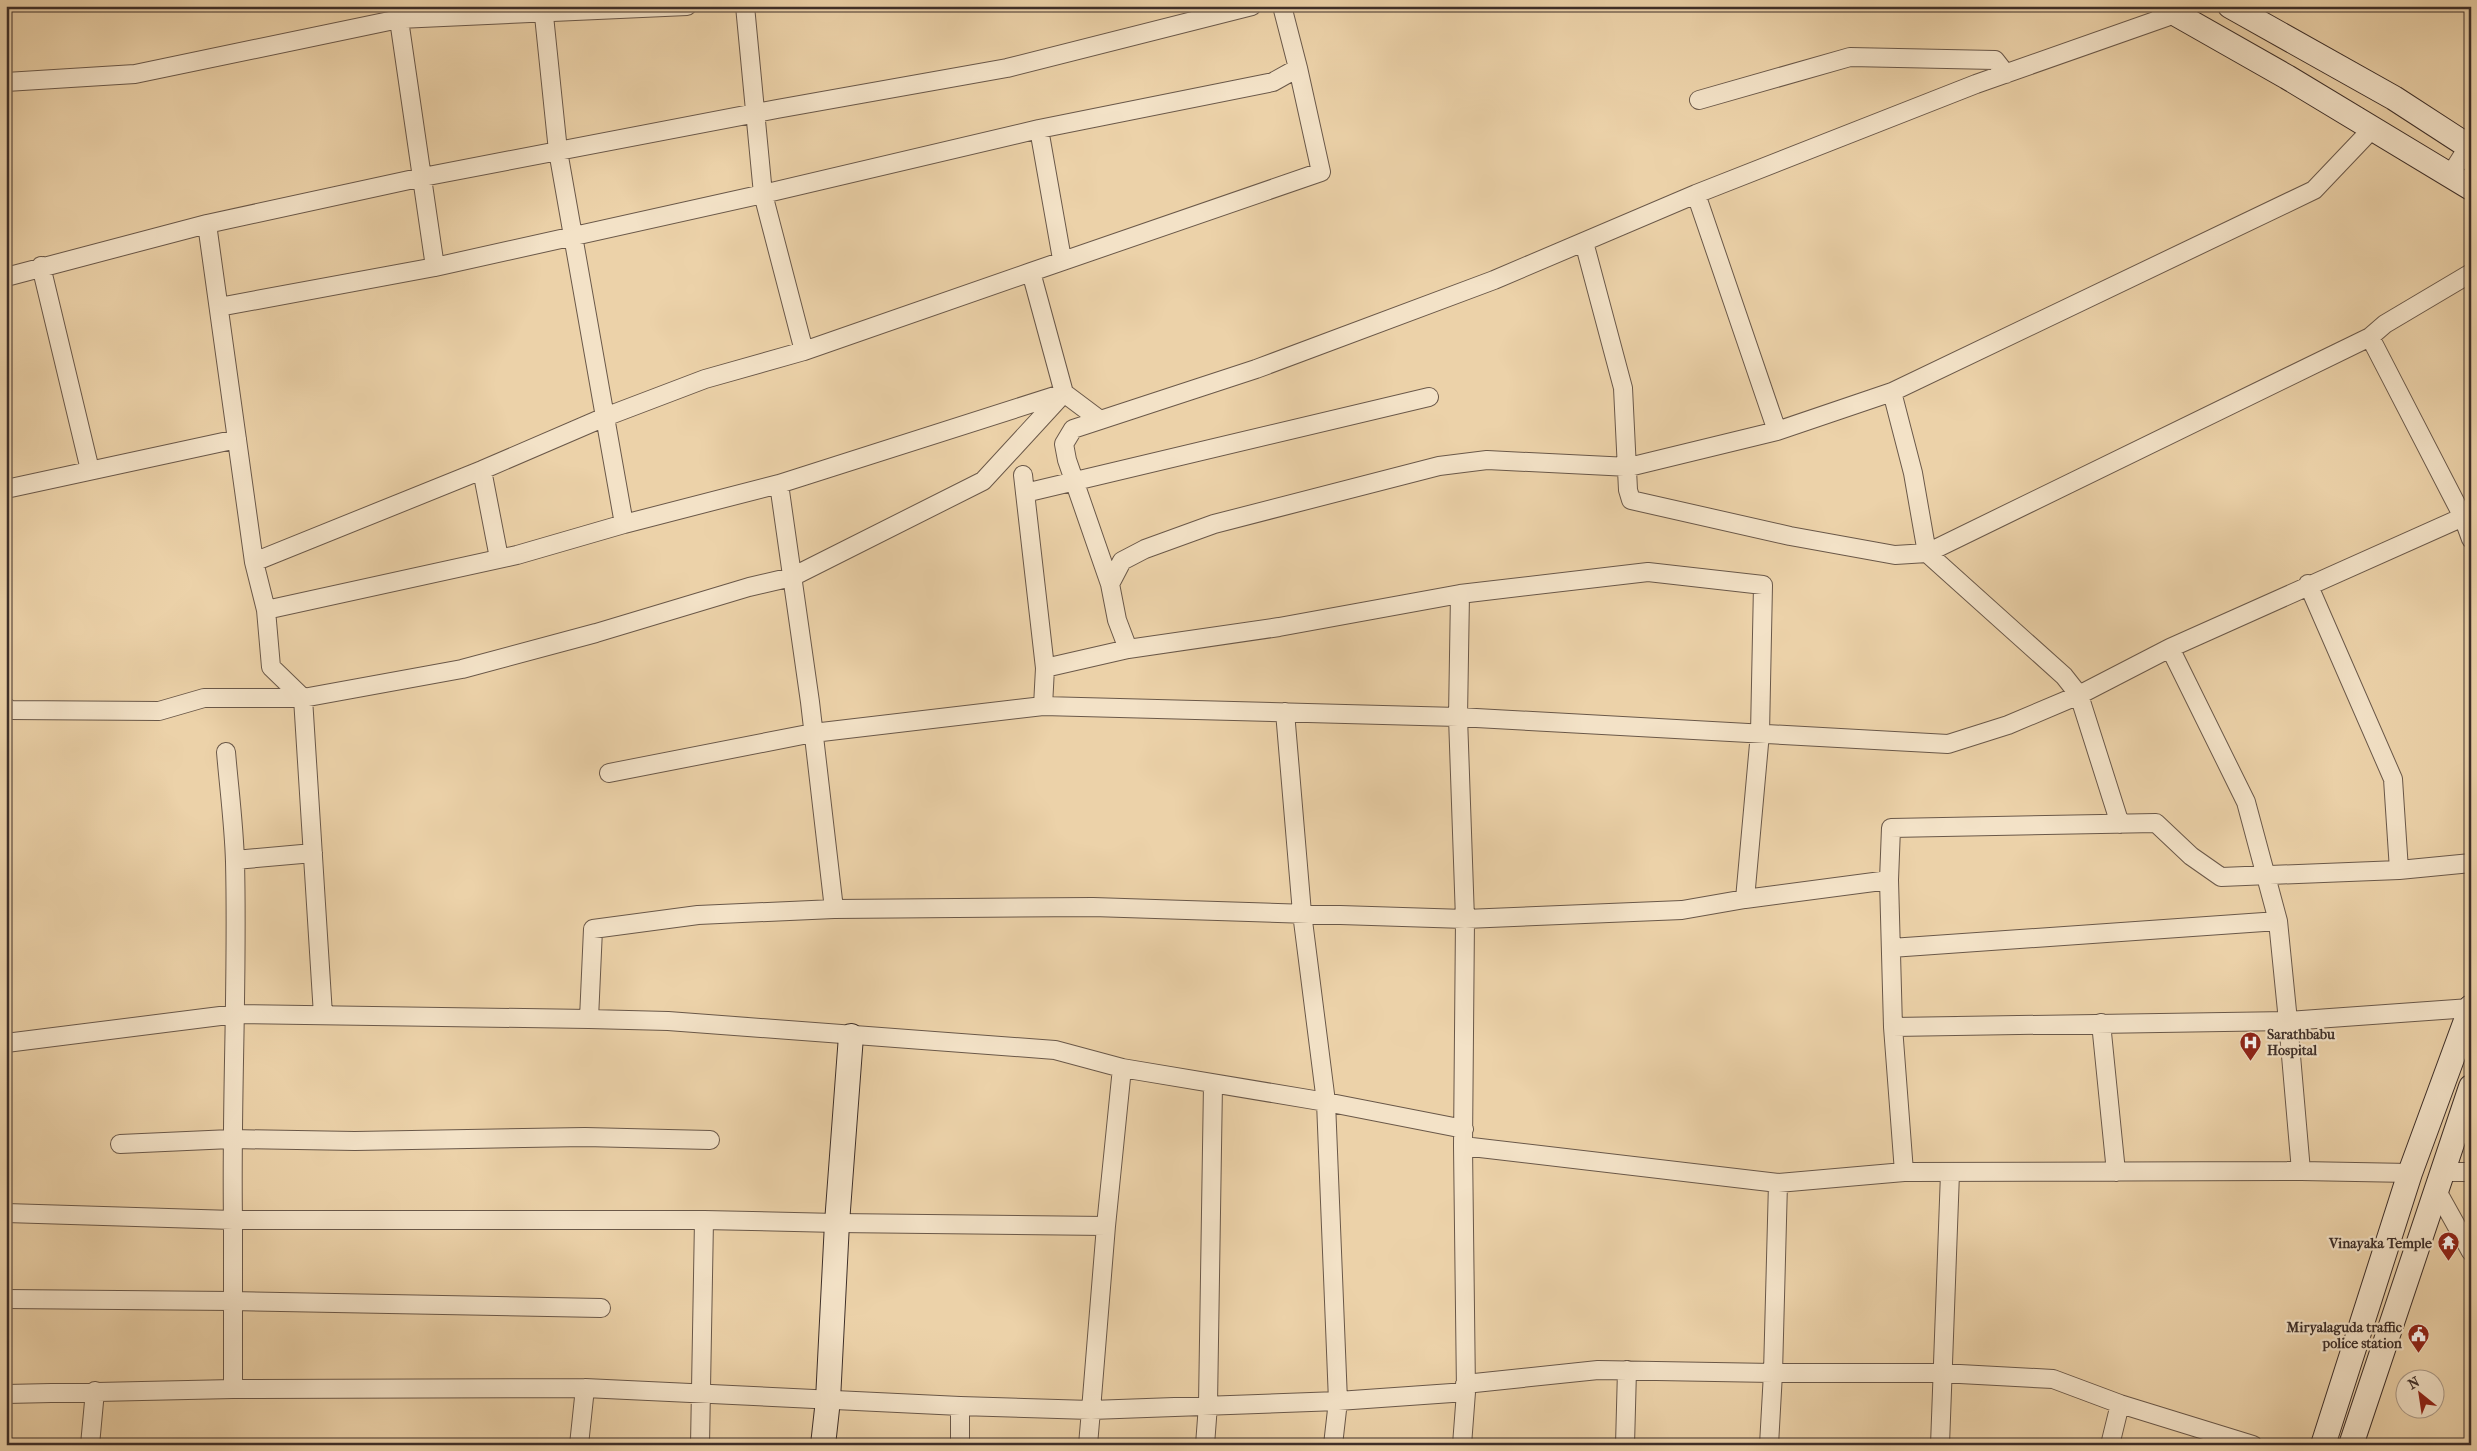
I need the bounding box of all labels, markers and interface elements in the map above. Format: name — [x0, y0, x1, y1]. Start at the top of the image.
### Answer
place label: Sarathbabu Hospital — [2267, 1026, 2335, 1059]
hospital icon: Sarathbabu Hospital — [2239, 1030, 2263, 1061]
temple icon: Vinayaka Temple — [2436, 1231, 2460, 1262]
place label: Vinayaka Temple — [2328, 1235, 2432, 1252]
place label: Miryalaguda traffic police station — [2285, 1319, 2403, 1352]
public building icon: Miryalaguda traffic police station — [2406, 1323, 2430, 1354]
north arrow — [2394, 1368, 2444, 1418]
text: N — [2405, 1373, 2423, 1393]

